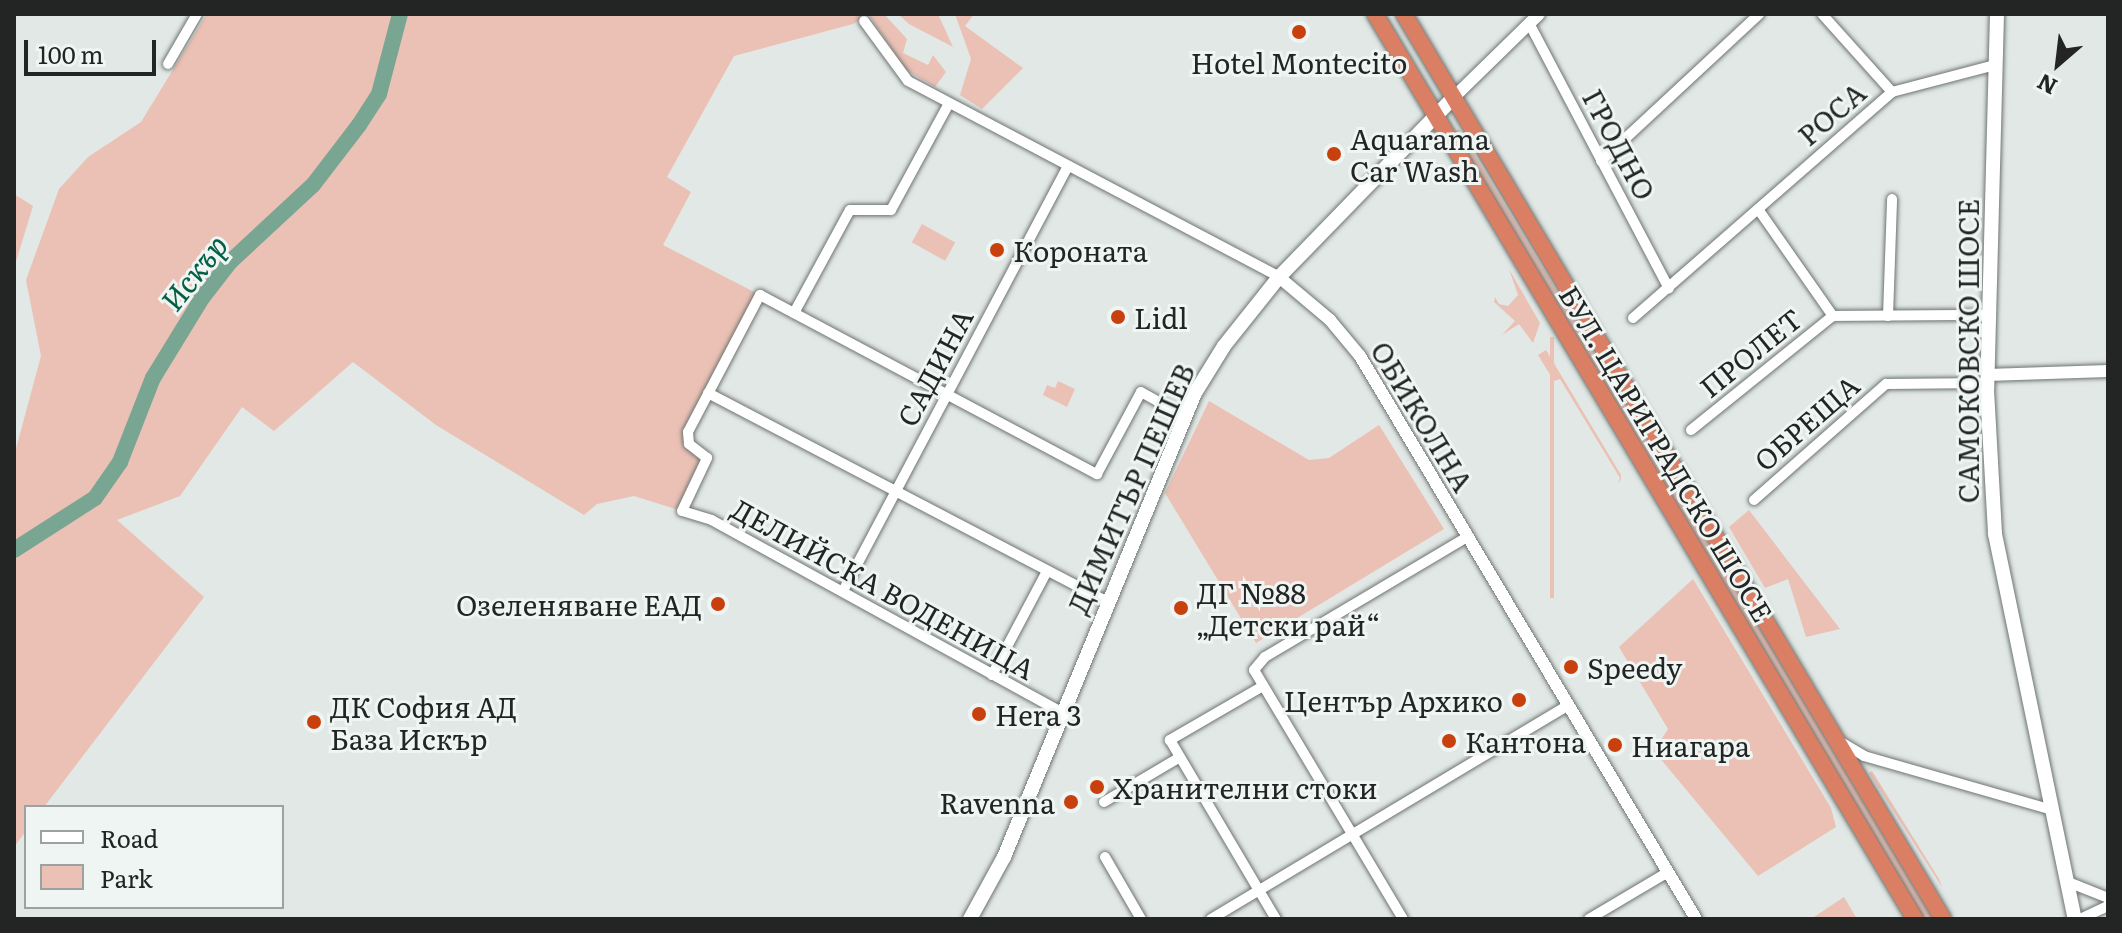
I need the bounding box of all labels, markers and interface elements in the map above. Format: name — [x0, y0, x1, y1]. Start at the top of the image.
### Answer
marker: Hotel Montecito — [1290, 23, 1308, 41]
scale bar — [28, 24, 160, 74]
north arrow — [2018, 24, 2098, 104]
text: 100 m — [38, 36, 104, 71]
place label: Hotel Montecito — [1191, 45, 1407, 79]
text: N — [2031, 67, 2062, 105]
street label: РОСА — [1790, 75, 1872, 151]
street label: ГРОДНО — [1577, 83, 1663, 205]
place label: Aquarama Car Wash — [1350, 121, 1490, 187]
marker: Aquarama Car Wash — [1325, 145, 1343, 163]
street label: САМОКОВСКО ШОСЕ — [1950, 199, 1984, 503]
water label: Искър — [152, 227, 234, 317]
place label: Короната — [1013, 233, 1148, 267]
marker: Короната — [988, 241, 1006, 259]
street label: БУЛ. ЦАРИГРАДСКО ШОСЕ — [1553, 279, 1781, 627]
place label: Lidl — [1134, 300, 1188, 334]
street label: ПРОЛЕТ — [1692, 301, 1808, 403]
street label: САДИНА — [889, 303, 979, 431]
marker: Lidl — [1109, 308, 1127, 326]
street label: ОБИКОЛНА — [1365, 335, 1481, 497]
street label: ДИМИТЪР ПЕШЕВ — [1060, 358, 1200, 618]
street label: ОБРЕЩА — [1747, 367, 1865, 477]
street label: ДЕЛИЙСКА ВОДЕНИЦА — [727, 491, 1041, 685]
place label: ДГ №88 „Детски рай“ — [1197, 575, 1381, 641]
place label: Озеленяване ЕАД — [456, 587, 702, 621]
marker: Озеленяване ЕАД — [709, 595, 727, 613]
marker: ДГ №88 „Детски рай“ — [1172, 599, 1190, 617]
place label: Speedy — [1587, 650, 1682, 684]
marker: Speedy — [1562, 658, 1580, 676]
place label: Център Архико — [1284, 683, 1503, 717]
place label: ДК София АД База Искър — [330, 689, 517, 755]
marker: Център Архико — [1510, 691, 1528, 709]
place label: Hera 3 — [995, 697, 1082, 731]
marker: Hera 3 — [970, 705, 988, 723]
marker: ДК София АД База Искър — [305, 713, 323, 731]
place label: Кантона — [1465, 724, 1586, 758]
place label: Ниагара — [1631, 728, 1750, 762]
marker: Кантона — [1440, 732, 1458, 750]
marker: Ниагара — [1606, 736, 1624, 754]
place label: Хранителни стоки — [1113, 770, 1378, 804]
marker: Хранителни стоки — [1088, 778, 1106, 796]
place label: Ravenna — [939, 785, 1055, 819]
marker: Ravenna — [1062, 793, 1080, 811]
legend — [24, 805, 284, 909]
text: Road — [100, 820, 158, 855]
text: Park — [100, 860, 153, 895]

